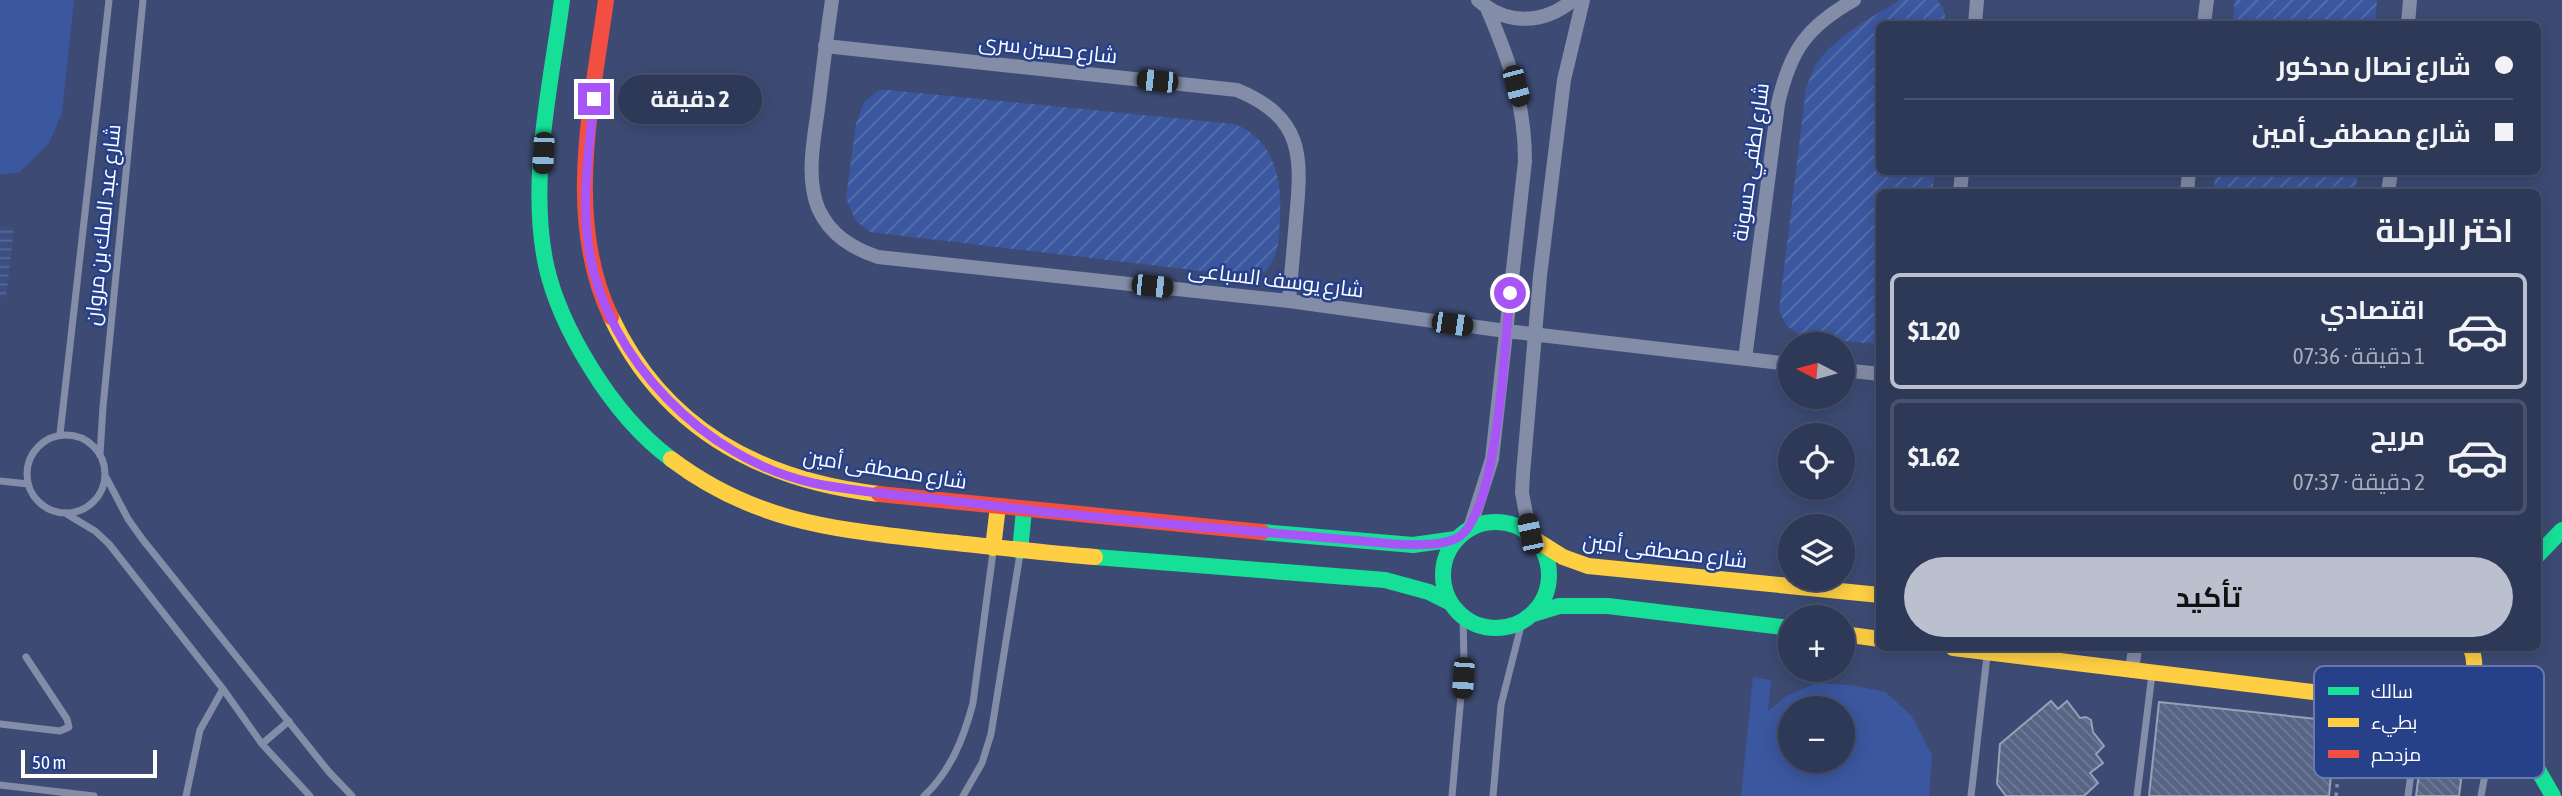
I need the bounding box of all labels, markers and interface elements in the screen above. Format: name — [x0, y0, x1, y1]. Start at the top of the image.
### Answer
street label: شارع حسين سرى — [977, 29, 1119, 70]
text: شارع نصال مدكور — [2277, 51, 2471, 81]
car — [1501, 63, 1532, 109]
car — [1136, 68, 1179, 94]
callout: 2 دقيقة — [618, 74, 762, 124]
street label: شارع لطفي حسونة — [1727, 81, 1778, 243]
route end — [578, 83, 610, 115]
text: 2 دقيقة — [651, 86, 730, 112]
text: شارع مصطفى أمين — [2252, 118, 2471, 148]
street label: شارع عبد الملك بن مروان — [79, 123, 128, 327]
car — [532, 131, 555, 175]
text: اختر الرحلة — [2376, 212, 2513, 249]
street label: شارع يوسف السباعى — [1187, 256, 1365, 305]
car — [1131, 273, 1174, 299]
route start — [1494, 277, 1526, 309]
text: اقتصادي — [2320, 295, 2425, 325]
icon: car — [2446, 300, 2509, 363]
car — [1430, 311, 1475, 337]
text: $1.20 — [1908, 316, 1960, 346]
north arrow — [1778, 332, 1855, 410]
map controls — [1778, 332, 1855, 773]
text: 1 دقيقة · 07:36 — [2293, 343, 2425, 369]
text: مريح — [2370, 421, 2425, 451]
button: locate — [1778, 423, 1855, 500]
icon: car — [2446, 426, 2509, 489]
text: $1.62 — [1908, 442, 1960, 472]
street label: شارع مصطفى أمين — [801, 443, 969, 496]
text: 2 دقيقة · 07:37 — [2293, 469, 2425, 495]
car — [1516, 511, 1545, 557]
button: layers — [1778, 514, 1855, 591]
street label: شارع مصطفى أمين — [1581, 528, 1749, 575]
button: تأكيد — [1904, 557, 2513, 637]
button: + — [1778, 605, 1855, 682]
car — [1452, 656, 1475, 700]
legend — [2314, 666, 2544, 778]
text: سالك — [2371, 680, 2413, 702]
button: − — [1778, 696, 1855, 773]
text: بطيء — [2371, 711, 2417, 737]
text: مزدحم — [2371, 743, 2421, 768]
scale bar — [21, 747, 158, 779]
text: 50 m — [32, 751, 66, 773]

